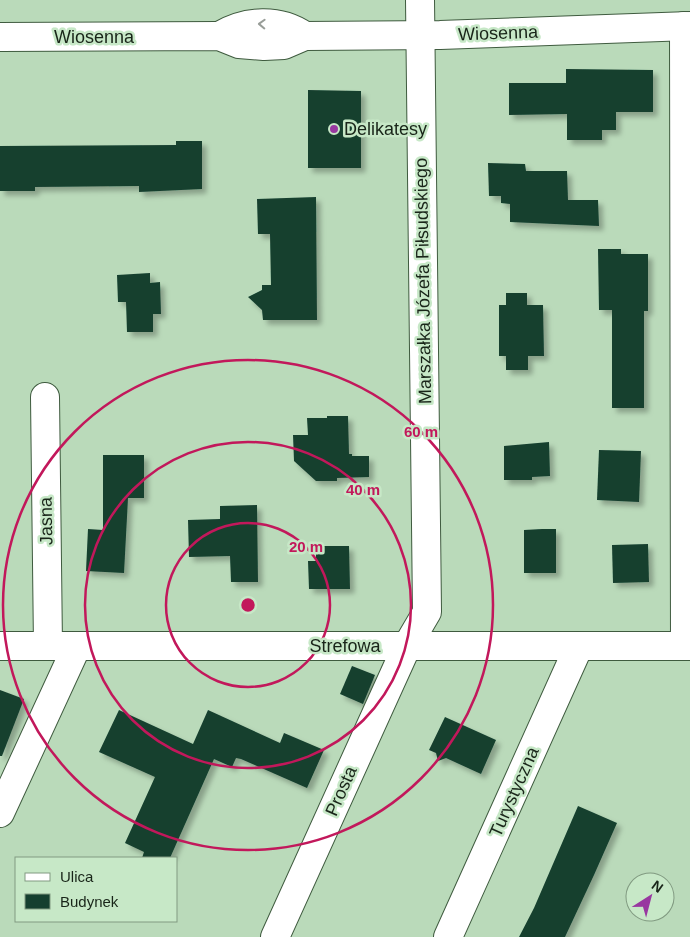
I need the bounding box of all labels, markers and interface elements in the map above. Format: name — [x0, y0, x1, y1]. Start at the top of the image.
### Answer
one-way arrow — [258, 19, 266, 29]
street label: Wiosenna — [458, 22, 539, 44]
street label: Wiosenna — [54, 27, 135, 47]
place label: Delikatesy — [344, 119, 427, 139]
marker: Delikatesy — [328, 123, 340, 135]
street label: Marszałka Józefa Piłsudskiego — [411, 158, 435, 404]
text: 60 m — [404, 423, 438, 440]
text: 40 m — [346, 481, 380, 498]
street label: Jasna — [36, 496, 56, 545]
text: 20 m — [289, 538, 323, 555]
centre of rings — [239, 596, 257, 614]
street label: Strefowa — [309, 636, 381, 656]
street label: Turystyczna — [485, 743, 543, 840]
street label: Prosta — [321, 762, 361, 819]
legend — [15, 857, 178, 922]
text: Ulica — [60, 868, 94, 885]
north arrow — [625, 872, 675, 922]
text: N — [649, 877, 666, 896]
text: Budynek — [60, 893, 119, 910]

